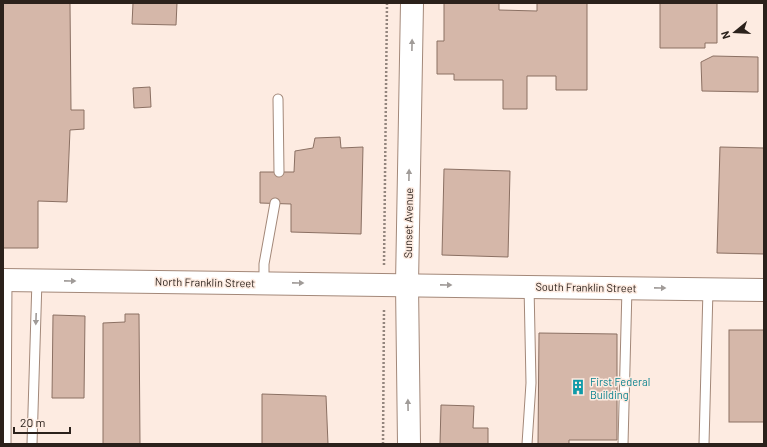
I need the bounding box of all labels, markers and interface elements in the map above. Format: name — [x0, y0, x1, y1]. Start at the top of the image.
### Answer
north arrow — [715, 12, 755, 52]
text: N — [718, 30, 732, 41]
one-way arrow — [409, 38, 415, 51]
one-way arrow — [406, 168, 412, 181]
street label: Sunset Avenue — [401, 188, 415, 258]
street label: North Franklin Street — [155, 275, 255, 289]
one-way arrow — [64, 278, 77, 284]
one-way arrow — [292, 280, 305, 286]
street label: South Franklin Street — [535, 280, 637, 294]
one-way arrow — [440, 282, 453, 288]
one-way arrow — [654, 285, 667, 291]
one-way arrow — [33, 313, 39, 326]
place label: First Federal Building — [590, 375, 650, 401]
building icon: First Federal Building — [569, 378, 587, 396]
one-way arrow — [405, 398, 411, 411]
scale bar — [14, 409, 70, 435]
text: 20 m — [20, 415, 46, 429]

